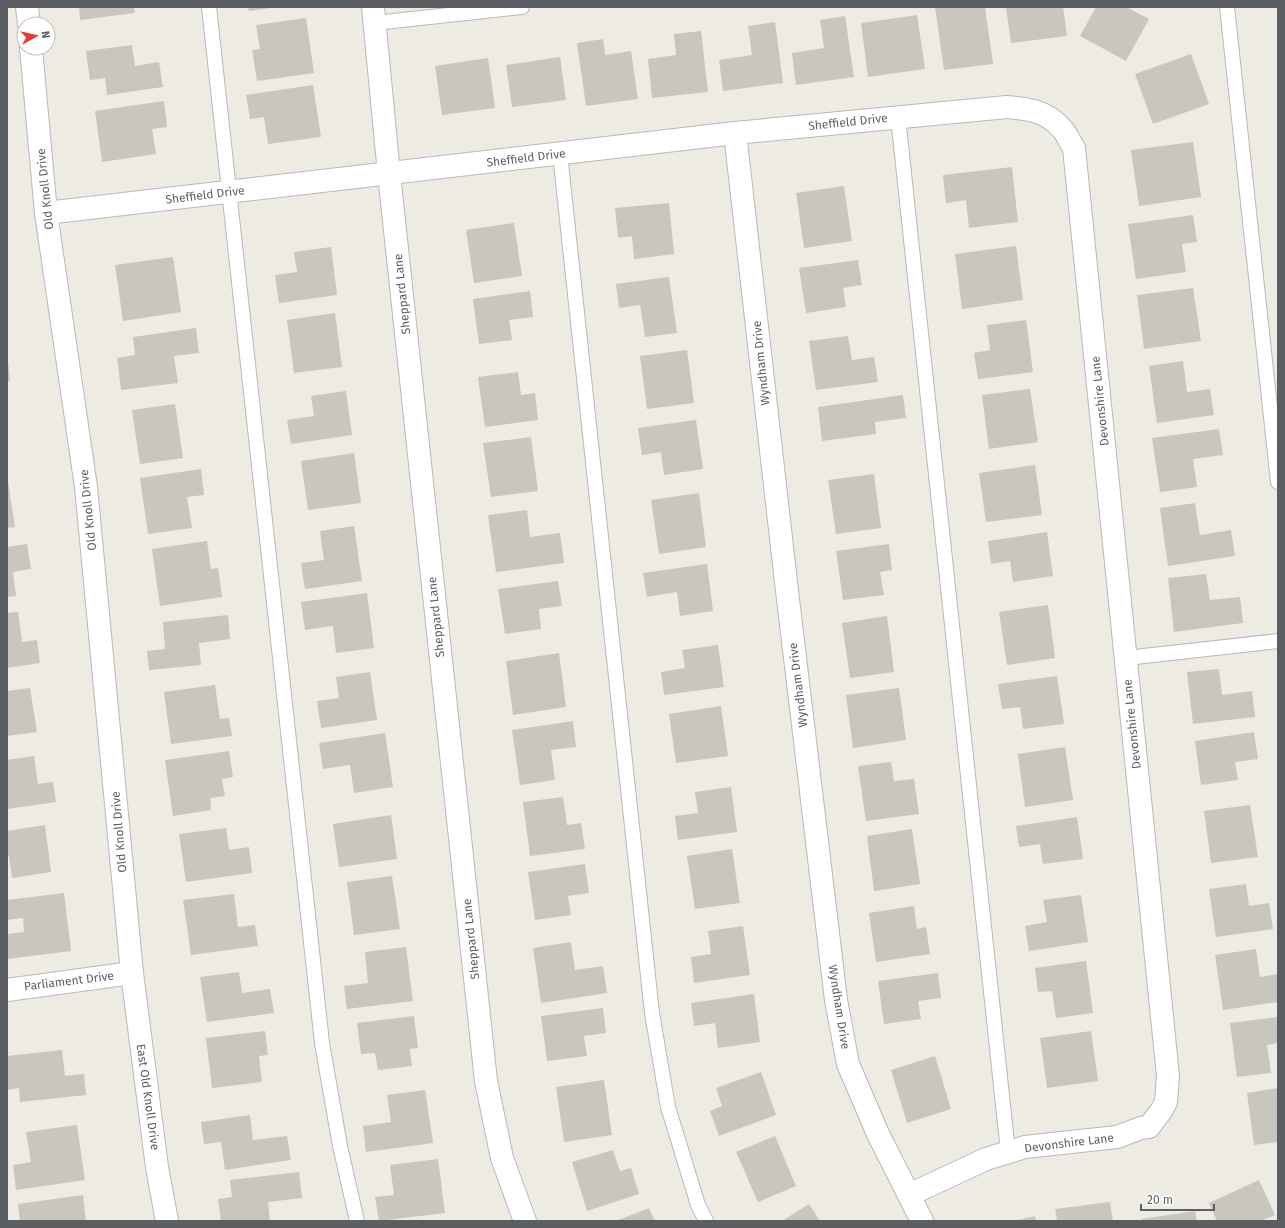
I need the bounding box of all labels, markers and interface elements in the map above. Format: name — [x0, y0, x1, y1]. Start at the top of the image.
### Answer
north arrow — [16, 16, 56, 56]
text: N — [38, 30, 52, 39]
street label: Sheffield Drive — [808, 111, 888, 133]
street label: Sheffield Drive — [486, 146, 566, 170]
street label: Old Knoll Drive — [34, 148, 56, 230]
street label: Sheffield Drive — [165, 183, 245, 207]
street label: Sheppard Lane — [391, 253, 413, 335]
street label: Wyndham Drive — [750, 320, 772, 406]
street label: Devonshire Lane — [1088, 355, 1112, 447]
street label: Old Knoll Drive — [77, 469, 99, 551]
street label: Sheppard Lane — [425, 576, 447, 658]
street label: Wyndham Drive — [786, 642, 810, 728]
street label: Devonshire Lane — [1120, 678, 1144, 770]
street label: Old Knoll Drive — [108, 791, 130, 873]
street label: Sheppard Lane — [460, 898, 482, 980]
street label: Wyndham Drive — [825, 964, 853, 1050]
street label: Parliament Drive — [23, 969, 115, 993]
street label: East Old Knoll Drive — [134, 1043, 162, 1151]
street label: Devonshire Lane — [1023, 1131, 1115, 1155]
scale bar — [1141, 1186, 1214, 1212]
text: 20 m — [1147, 1193, 1173, 1207]

